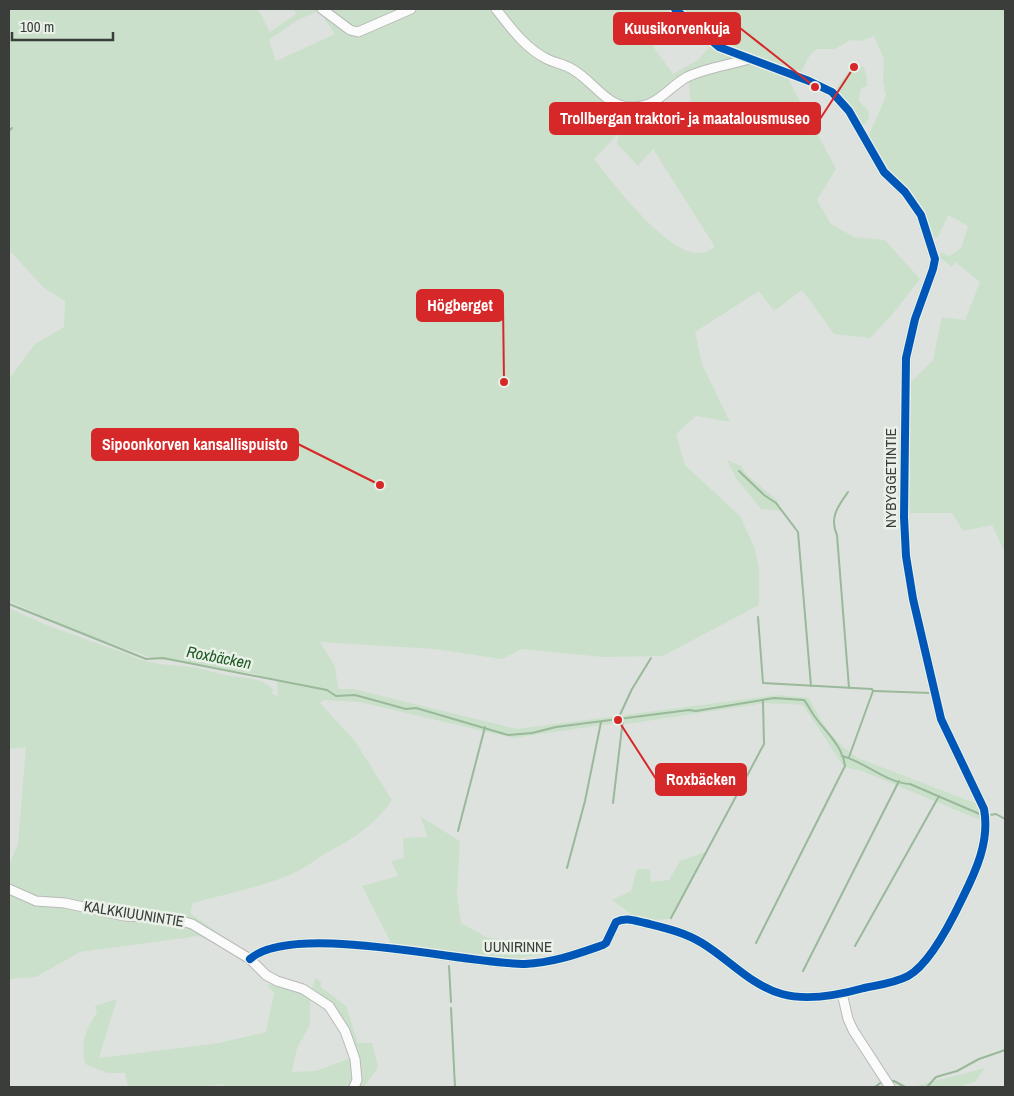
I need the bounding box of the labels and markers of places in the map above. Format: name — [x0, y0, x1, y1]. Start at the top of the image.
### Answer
callout: Kuusikorvenkuja — [614, 13, 740, 44]
callout: Trollbergan traktori- ja maatalousmuseo — [550, 103, 820, 134]
callout: Högberget — [417, 290, 503, 321]
callout: Sipoonkorven kansallispuisto — [92, 429, 298, 460]
callout: Roxbäcken — [656, 764, 746, 795]

